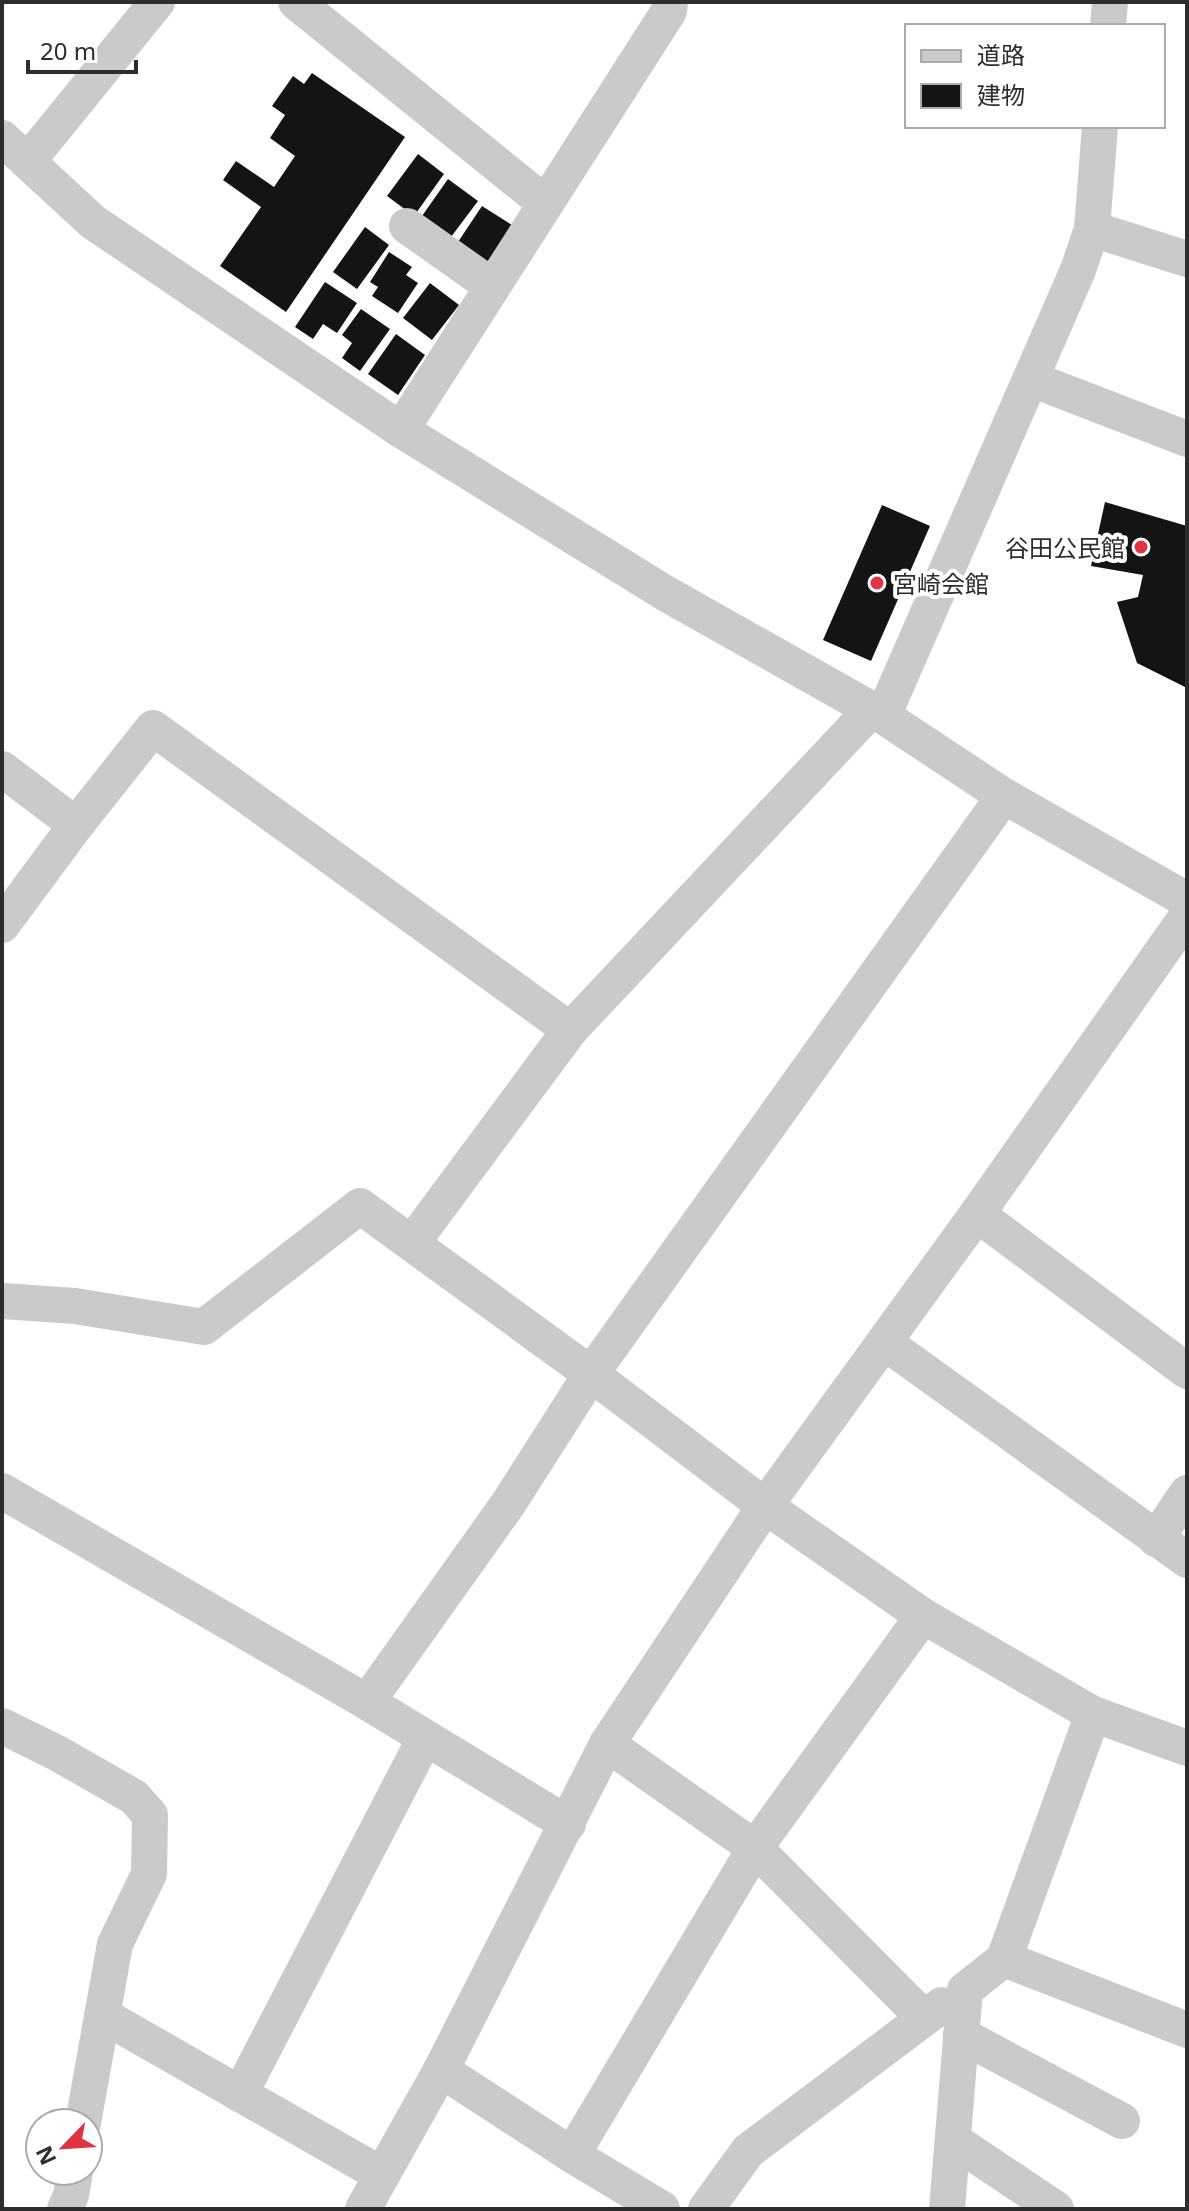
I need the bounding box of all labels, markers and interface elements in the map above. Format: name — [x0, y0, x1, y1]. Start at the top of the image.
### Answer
scale bar — [28, 24, 136, 74]
legend — [905, 24, 1165, 128]
text: 20 m — [40, 34, 96, 67]
text: 道路 — [977, 38, 1025, 71]
text: 建物 — [977, 78, 1025, 111]
place label: 谷田公民館 — [1005, 531, 1125, 564]
marker: 谷田公民館 — [1132, 538, 1150, 556]
place label: 宮崎会館 — [893, 567, 989, 600]
marker: 宮崎会館 — [868, 574, 886, 592]
north arrow — [24, 2107, 104, 2187]
text: N — [28, 2141, 62, 2170]

